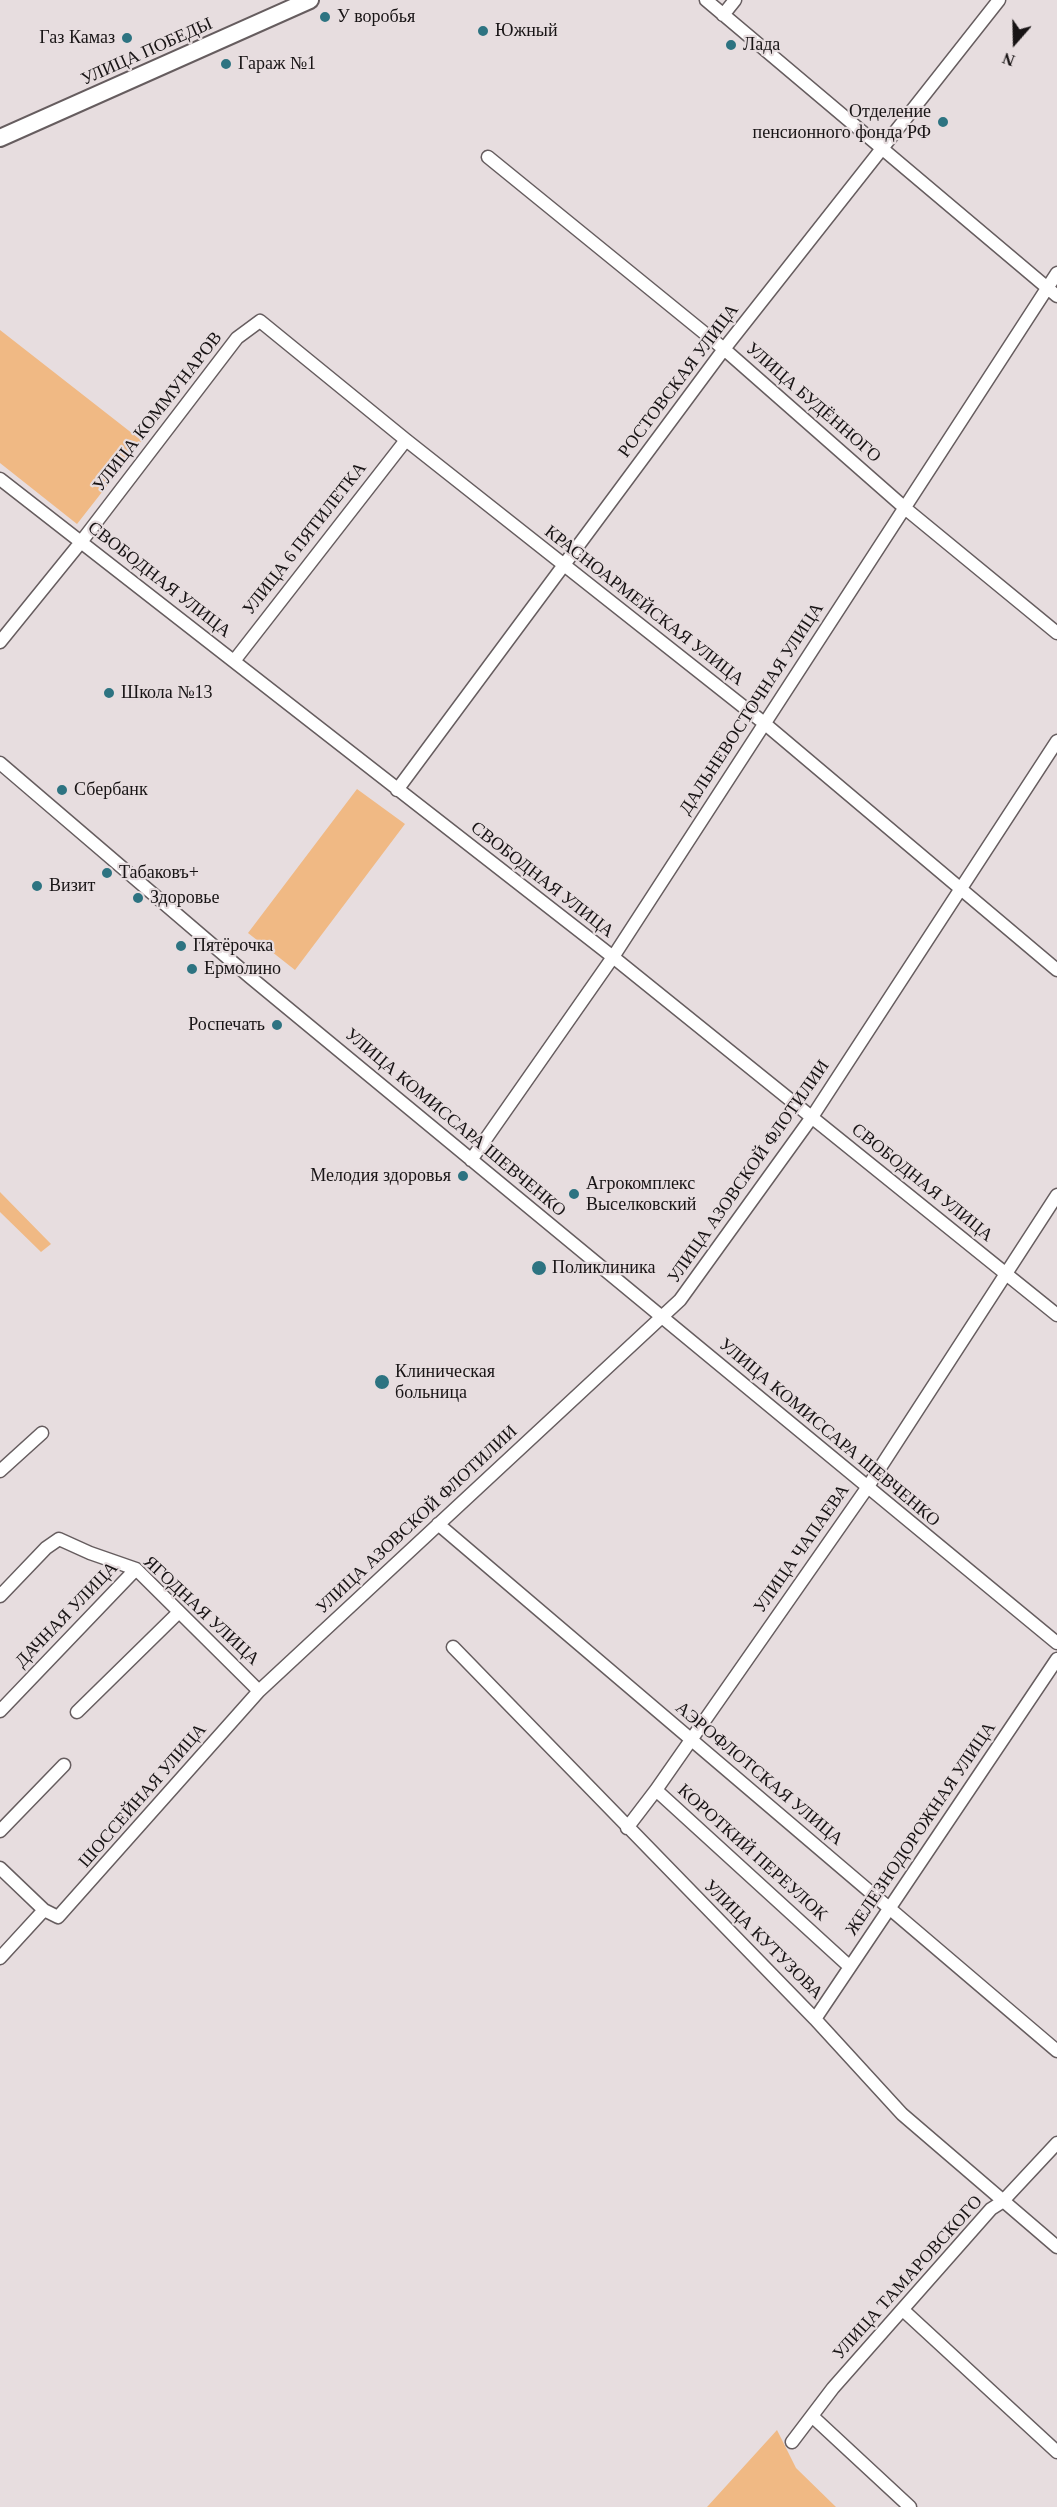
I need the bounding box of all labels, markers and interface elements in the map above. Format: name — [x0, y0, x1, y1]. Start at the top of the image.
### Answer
place label: У воробья — [337, 6, 415, 28]
marker: У воробья — [318, 10, 332, 24]
north arrow — [985, 12, 1045, 72]
street label: УЛИЦА ПОБЕДЫ — [78, 13, 216, 91]
place label: Южный — [495, 20, 558, 42]
marker: Южный — [476, 24, 490, 38]
place label: Газ Камаз — [39, 27, 115, 49]
marker: Газ Камаз — [120, 31, 134, 45]
place label: Лада — [743, 34, 780, 56]
marker: Лада — [724, 38, 738, 52]
text: N — [1000, 49, 1017, 69]
place label: Гараж №1 — [238, 53, 316, 75]
marker: Гараж №1 — [219, 57, 233, 71]
place label: Отделение пенсионного фонда РФ — [753, 101, 931, 144]
marker: Отделение пенсионного фонда РФ — [936, 115, 950, 129]
street label: РОСТОВСКАЯ УЛИЦА — [614, 300, 744, 462]
street label: УЛИЦА КОММУНАРОВ — [89, 328, 227, 496]
street label: УЛИЦА БУДЁННОГО — [741, 338, 885, 468]
street label: УЛИЦА 6 ПЯТИЛЕТКА — [239, 458, 371, 620]
street label: СВОБОДНАЯ УЛИЦА — [83, 517, 235, 643]
street label: КРАСНОАРМЕЙСКАЯ УЛИЦА — [540, 521, 748, 691]
street label: ДАЛЬНЕВОСТОЧНАЯ УЛИЦА — [675, 599, 829, 819]
place label: Школа №13 — [121, 682, 212, 704]
marker: Школа №13 — [102, 686, 116, 700]
place label: Сбербанк — [74, 779, 148, 801]
marker: Сбербанк — [55, 783, 69, 797]
street label: СВОБОДНАЯ УЛИЦА — [466, 817, 618, 943]
place label: Табаковъ+ — [119, 862, 199, 884]
marker: Табаковъ+ — [100, 866, 114, 880]
place label: Визит — [49, 875, 95, 897]
marker: Визит — [30, 879, 44, 893]
place label: Здоровье — [150, 887, 219, 909]
marker: Здоровье — [131, 891, 145, 905]
place label: Пятёрочка — [193, 935, 273, 957]
marker: Пятёрочка — [174, 939, 188, 953]
place label: Ермолино — [204, 958, 281, 980]
marker: Ермолино — [185, 962, 199, 976]
place label: Роспечать — [188, 1014, 265, 1036]
marker: Роспечать — [270, 1018, 284, 1032]
street label: УЛИЦА КОМИССАРА ШЕВЧЕНКО — [340, 1024, 570, 1222]
street label: УЛИЦА АЗОВСКОЙ ФЛОТИЛИИ — [663, 1056, 835, 1288]
street label: СВОБОДНАЯ УЛИЦА — [847, 1119, 997, 1247]
place label: Мелодия здоровья — [310, 1165, 451, 1187]
marker: Мелодия здоровья — [456, 1169, 470, 1183]
place label: Агрокомплекс Выселковский — [586, 1173, 697, 1216]
marker: Агрокомплекс Выселковский — [567, 1187, 581, 1201]
place label: Поликлиника — [552, 1257, 655, 1279]
marker: Поликлиника — [530, 1259, 548, 1277]
street label: УЛИЦА КОМИССАРА ШЕВЧЕНКО — [714, 1334, 944, 1532]
place label: Клиническая больница — [395, 1361, 495, 1404]
marker: Клиническая больница — [373, 1373, 391, 1391]
street label: УЛИЦА АЗОВСКОЙ ФЛОТИЛИИ — [312, 1421, 522, 1619]
street label: УЛИЦА ЧАПАЕВА — [750, 1481, 854, 1617]
street label: ЯГОДНАЯ УЛИЦА — [139, 1552, 263, 1670]
street label: ДАЧНАЯ УЛИЦА — [11, 1558, 123, 1672]
street label: АЭРОФЛОТСКАЯ УЛИЦА — [671, 1697, 847, 1851]
street label: ЖЕЛЕЗНОДОРОЖНАЯ УЛИЦА — [841, 1718, 1001, 1940]
street label: ШОССЕЙНАЯ УЛИЦА — [75, 1720, 211, 1872]
street label: КОРОТКИЙ ПЕРЕУЛОК — [673, 1780, 831, 1926]
street label: УЛИЦА КУТУЗОВА — [699, 1876, 827, 2004]
street label: УЛИЦА ТАМАРОВСКОГО — [829, 2192, 987, 2364]

